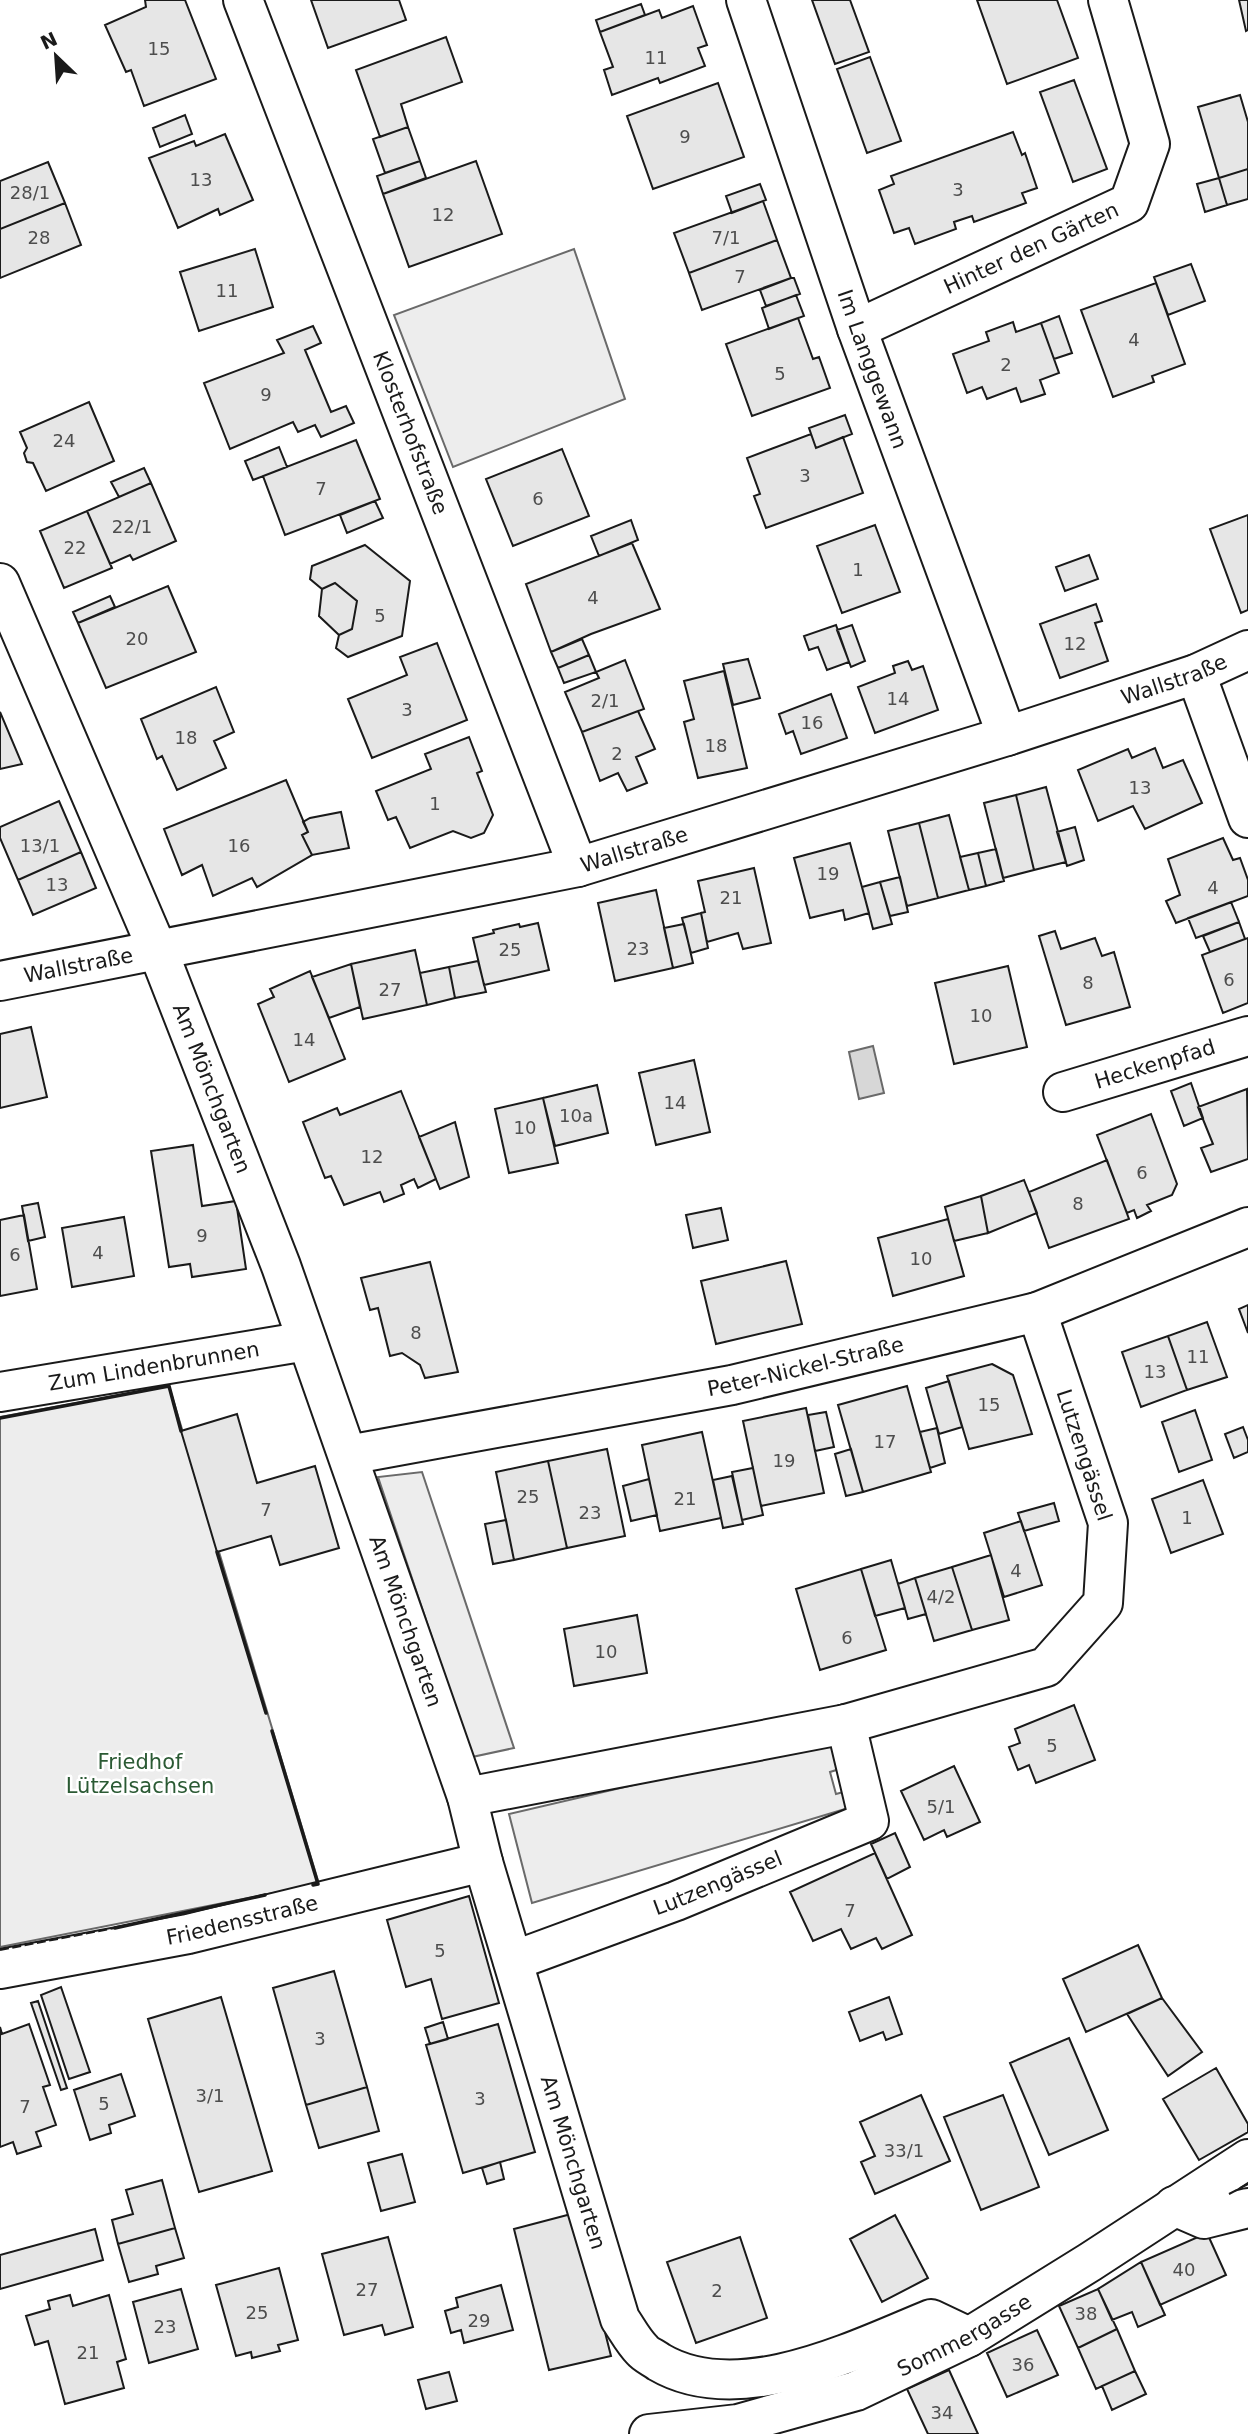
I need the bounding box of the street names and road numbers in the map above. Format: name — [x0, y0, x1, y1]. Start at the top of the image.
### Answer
street label: Hinter den Gärten — [940, 197, 1122, 299]
street label: Im Langgewann — [833, 286, 912, 452]
street label: Klosterhofstraße — [368, 348, 453, 518]
street label: Wallstraße — [1118, 649, 1231, 710]
street label: Wallstraße — [578, 822, 691, 877]
street label: Wallstraße — [22, 943, 135, 988]
street label: Am Mönchgarten — [168, 1000, 256, 1177]
street label: Heckenpfad — [1092, 1035, 1218, 1094]
street label: Peter-Nickel-Straße — [705, 1332, 906, 1401]
street label: Zum Lindenbrunnen — [47, 1337, 261, 1396]
street label: Lutzengässel — [1051, 1386, 1117, 1524]
street label: Am Mönchgarten — [364, 1532, 446, 1710]
street label: Lutzengässel — [650, 1846, 786, 1920]
street label: Friedensstraße — [164, 1891, 320, 1950]
street label: Am Mönchgarten — [536, 2073, 610, 2252]
street label: Sommergasse — [893, 2289, 1036, 2381]

